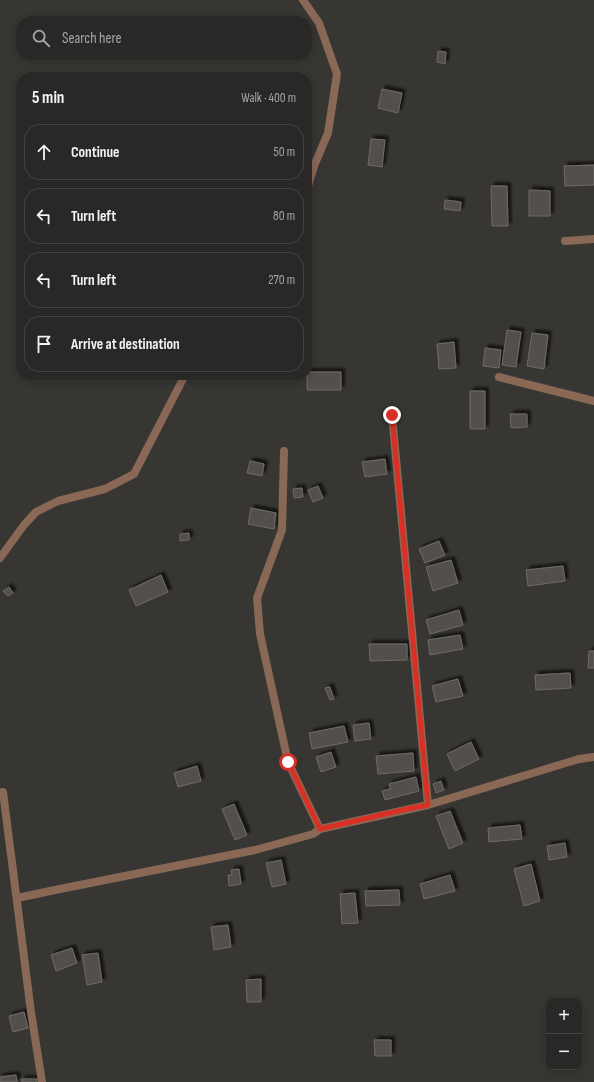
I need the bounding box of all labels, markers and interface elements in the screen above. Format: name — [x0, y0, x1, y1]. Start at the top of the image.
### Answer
search box — [16, 16, 312, 60]
icon: search — [30, 27, 52, 49]
text: Search here — [62, 29, 122, 48]
text: 5 min — [32, 88, 64, 108]
text: Walk · 400 m — [241, 90, 296, 106]
icon: ahead — [33, 141, 55, 163]
text: Continue — [71, 143, 120, 162]
text: 50 m — [274, 144, 295, 160]
icon: left — [33, 205, 55, 227]
text: Turn left — [71, 207, 116, 226]
text: 80 m — [273, 208, 295, 224]
icon: left — [33, 269, 55, 291]
text: Turn left — [71, 271, 116, 290]
text: 270 m — [268, 272, 295, 288]
icon: arrive — [33, 333, 55, 355]
text: Arrive at destination — [71, 335, 180, 354]
route end — [383, 406, 401, 424]
route start — [279, 753, 297, 771]
map controls — [546, 998, 582, 1070]
button: + — [546, 998, 582, 1034]
button: − — [546, 1034, 582, 1070]

